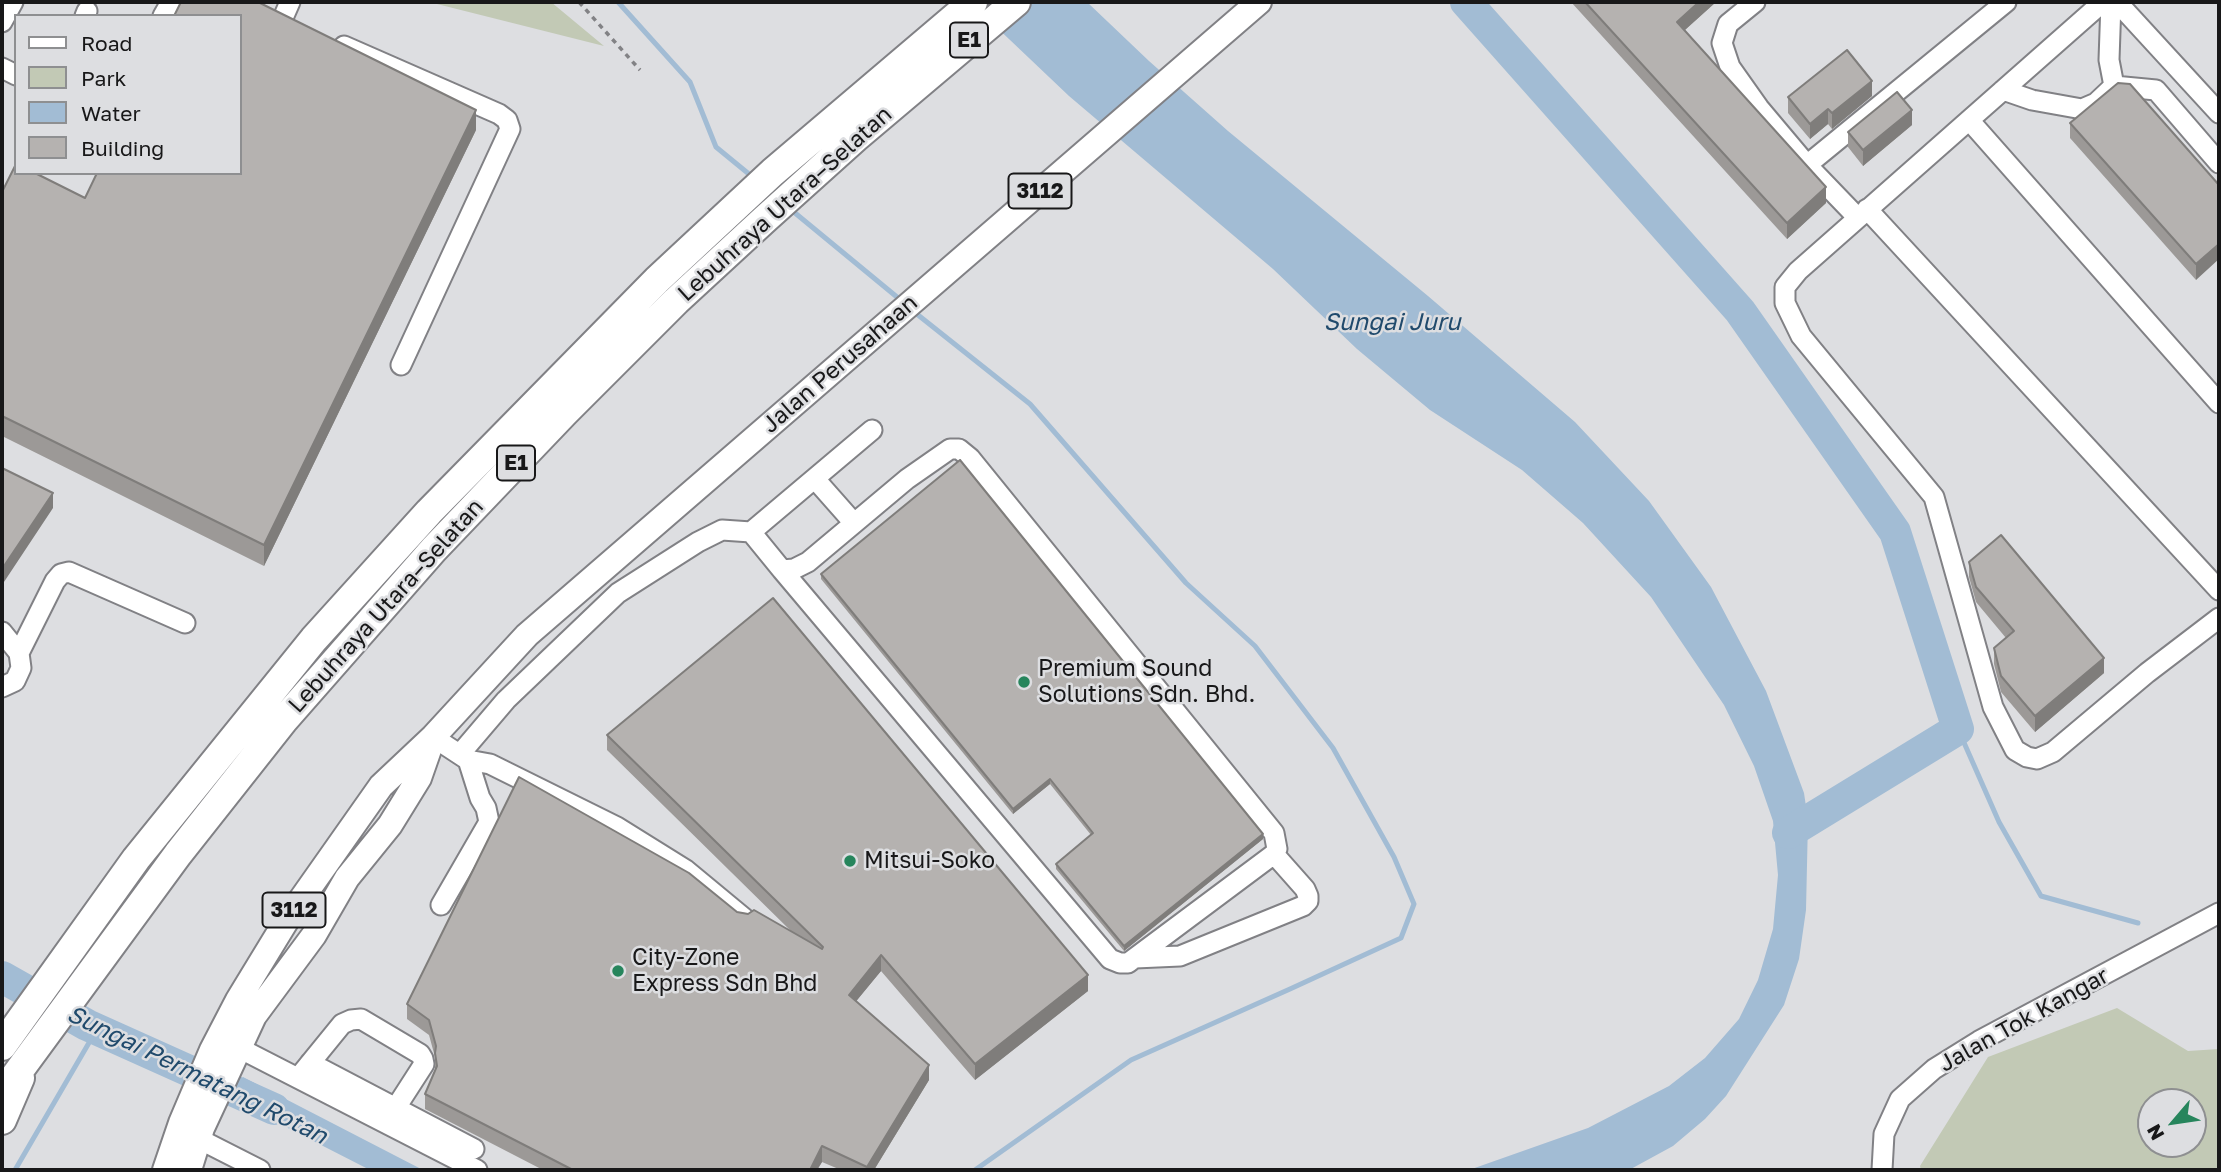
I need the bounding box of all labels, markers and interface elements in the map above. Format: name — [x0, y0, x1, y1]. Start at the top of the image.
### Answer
legend — [14, 14, 242, 175]
road number: E1 — [950, 22, 988, 58]
text: Road — [81, 30, 132, 56]
text: Park — [81, 65, 126, 91]
text: Water — [81, 100, 141, 126]
street label: Lebuhraya Utara–Selatan — [672, 101, 898, 307]
text: Building — [81, 135, 164, 161]
road number: 3112 — [1009, 174, 1072, 208]
street label: Jalan Perusahaan — [757, 289, 923, 439]
water label: Sungai Juru — [1323, 308, 1461, 336]
road number: E1 — [497, 446, 535, 480]
street label: Lebuhraya Utara–Selatan — [283, 493, 489, 719]
place label: Premium Sound Solutions Sdn. Bhd. — [1038, 655, 1255, 709]
marker: Premium Sound Solutions Sdn. Bhd. — [1016, 674, 1032, 690]
place label: Mitsui-Soko — [864, 847, 995, 875]
marker: Mitsui-Soko — [842, 853, 858, 869]
road number: 3112 — [262, 892, 326, 928]
place label: City-Zone Express Sdn Bhd — [632, 944, 817, 998]
street label: Jalan Tok Kangar — [1934, 962, 2114, 1078]
marker: City-Zone Express Sdn Bhd — [610, 963, 626, 979]
water label: Sungai Permatang Rotan — [62, 999, 332, 1151]
north arrow — [2137, 1088, 2207, 1158]
text: N — [2141, 1121, 2169, 1144]

